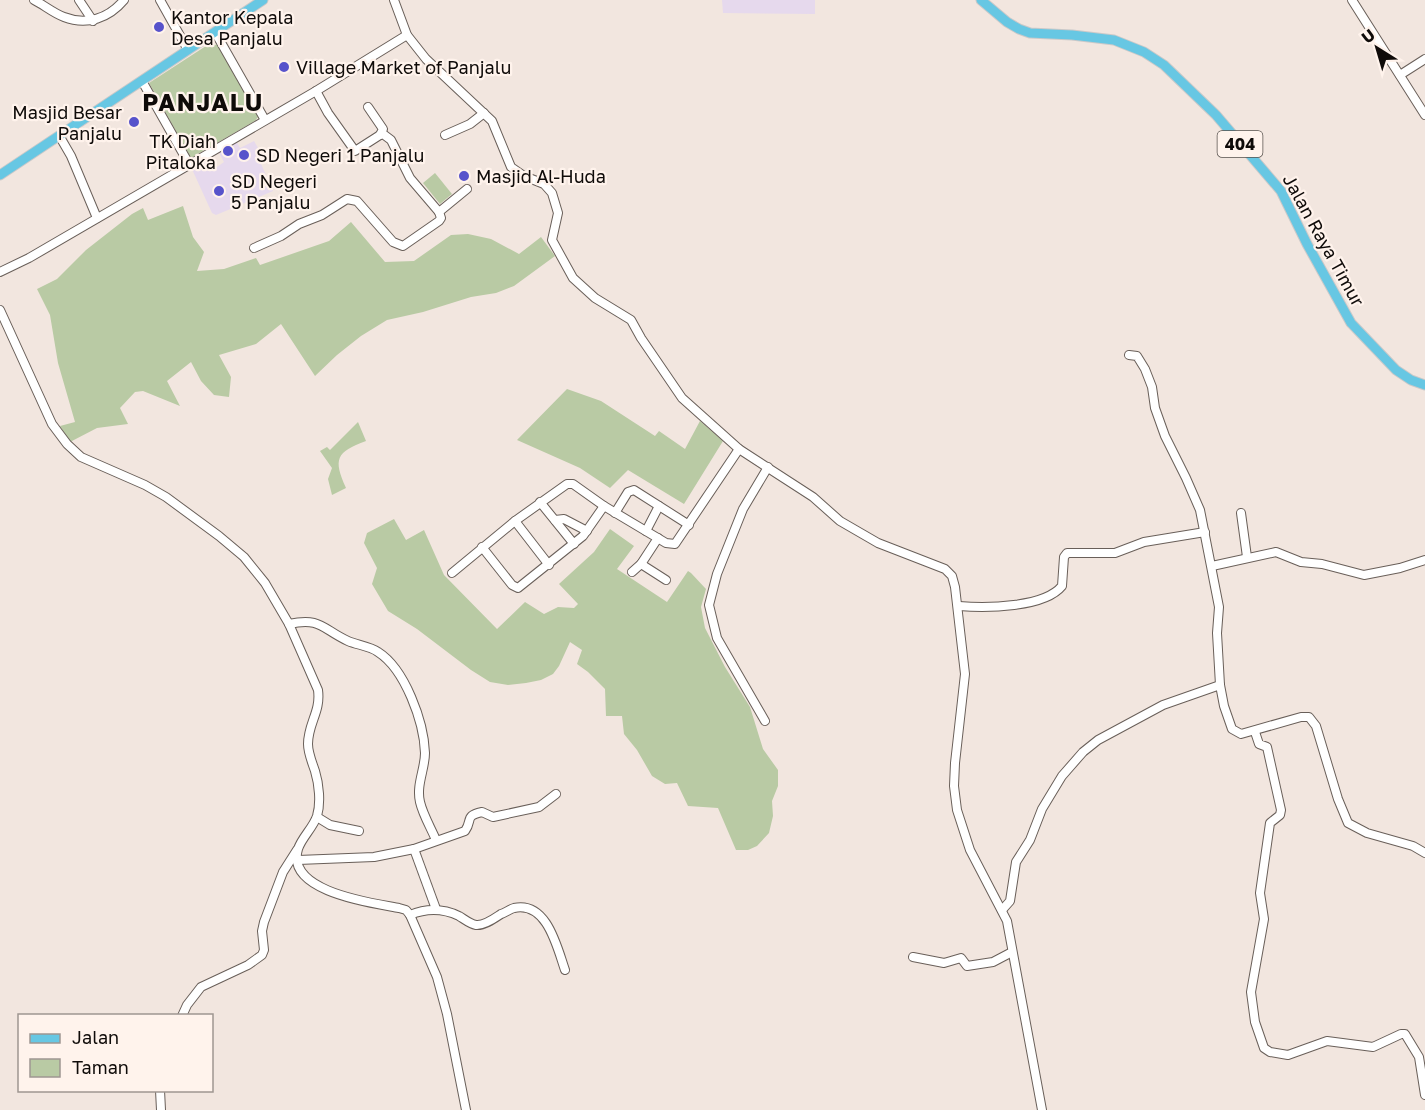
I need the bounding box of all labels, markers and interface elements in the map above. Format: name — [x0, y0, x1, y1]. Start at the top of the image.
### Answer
place label: Kantor Kepala Desa Panjalu — [171, 6, 294, 49]
north arrow — [1347, 18, 1407, 78]
marker: Kantor Kepala Desa Panjalu — [152, 20, 166, 34]
text: U — [1357, 25, 1379, 48]
place label: Village Market of Panjalu — [296, 56, 511, 78]
marker: Village Market of Panjalu — [277, 60, 291, 74]
district label: PANJALU — [142, 87, 264, 116]
place label: Masjid Besar Panjalu — [12, 101, 122, 144]
marker: Masjid Besar Panjalu — [127, 115, 141, 129]
place label: TK Diah Pitaloka — [145, 130, 216, 173]
road number: 404 — [1218, 131, 1262, 157]
marker: TK Diah Pitaloka — [221, 144, 235, 158]
place label: SD Negeri 1 Panjalu — [256, 144, 424, 166]
marker: SD Negeri 1 Panjalu — [237, 148, 251, 162]
place label: Masjid Al-Huda — [476, 165, 606, 187]
marker: Masjid Al-Huda — [457, 169, 471, 183]
place label: SD Negeri 5 Panjalu — [231, 170, 317, 213]
street label: Jalan Raya Timur — [1279, 170, 1369, 310]
marker: SD Negeri 5 Panjalu — [212, 184, 226, 198]
legend — [18, 1014, 213, 1092]
text: Jalan — [72, 1026, 119, 1048]
text: Taman — [72, 1056, 129, 1078]

